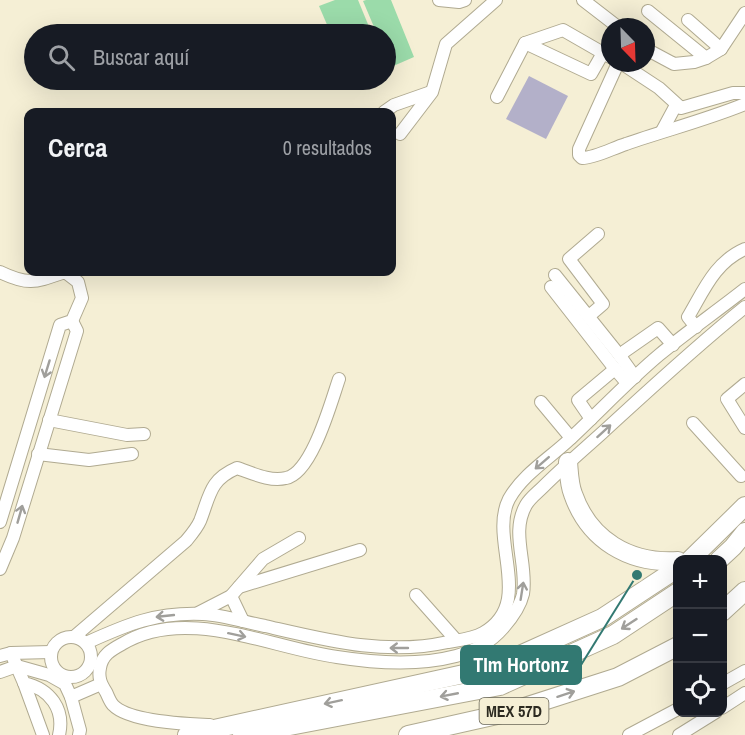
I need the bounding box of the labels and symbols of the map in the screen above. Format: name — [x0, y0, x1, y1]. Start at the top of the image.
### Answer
north arrow — [601, 18, 655, 72]
one-way arrow — [41, 359, 52, 378]
one-way arrow — [596, 424, 611, 438]
one-way arrow — [534, 457, 550, 470]
one-way arrow — [15, 505, 26, 524]
one-way arrow — [517, 581, 528, 601]
one-way arrow — [156, 611, 176, 622]
one-way arrow — [620, 618, 637, 631]
one-way arrow — [227, 629, 246, 641]
one-way arrow — [389, 642, 409, 654]
callout: TIm Hortonz — [461, 646, 581, 684]
text: TIm Hortonz — [473, 651, 569, 678]
one-way arrow — [556, 687, 575, 698]
one-way arrow — [439, 690, 459, 701]
one-way arrow — [324, 697, 344, 708]
road number: MEX 57D — [480, 698, 548, 724]

